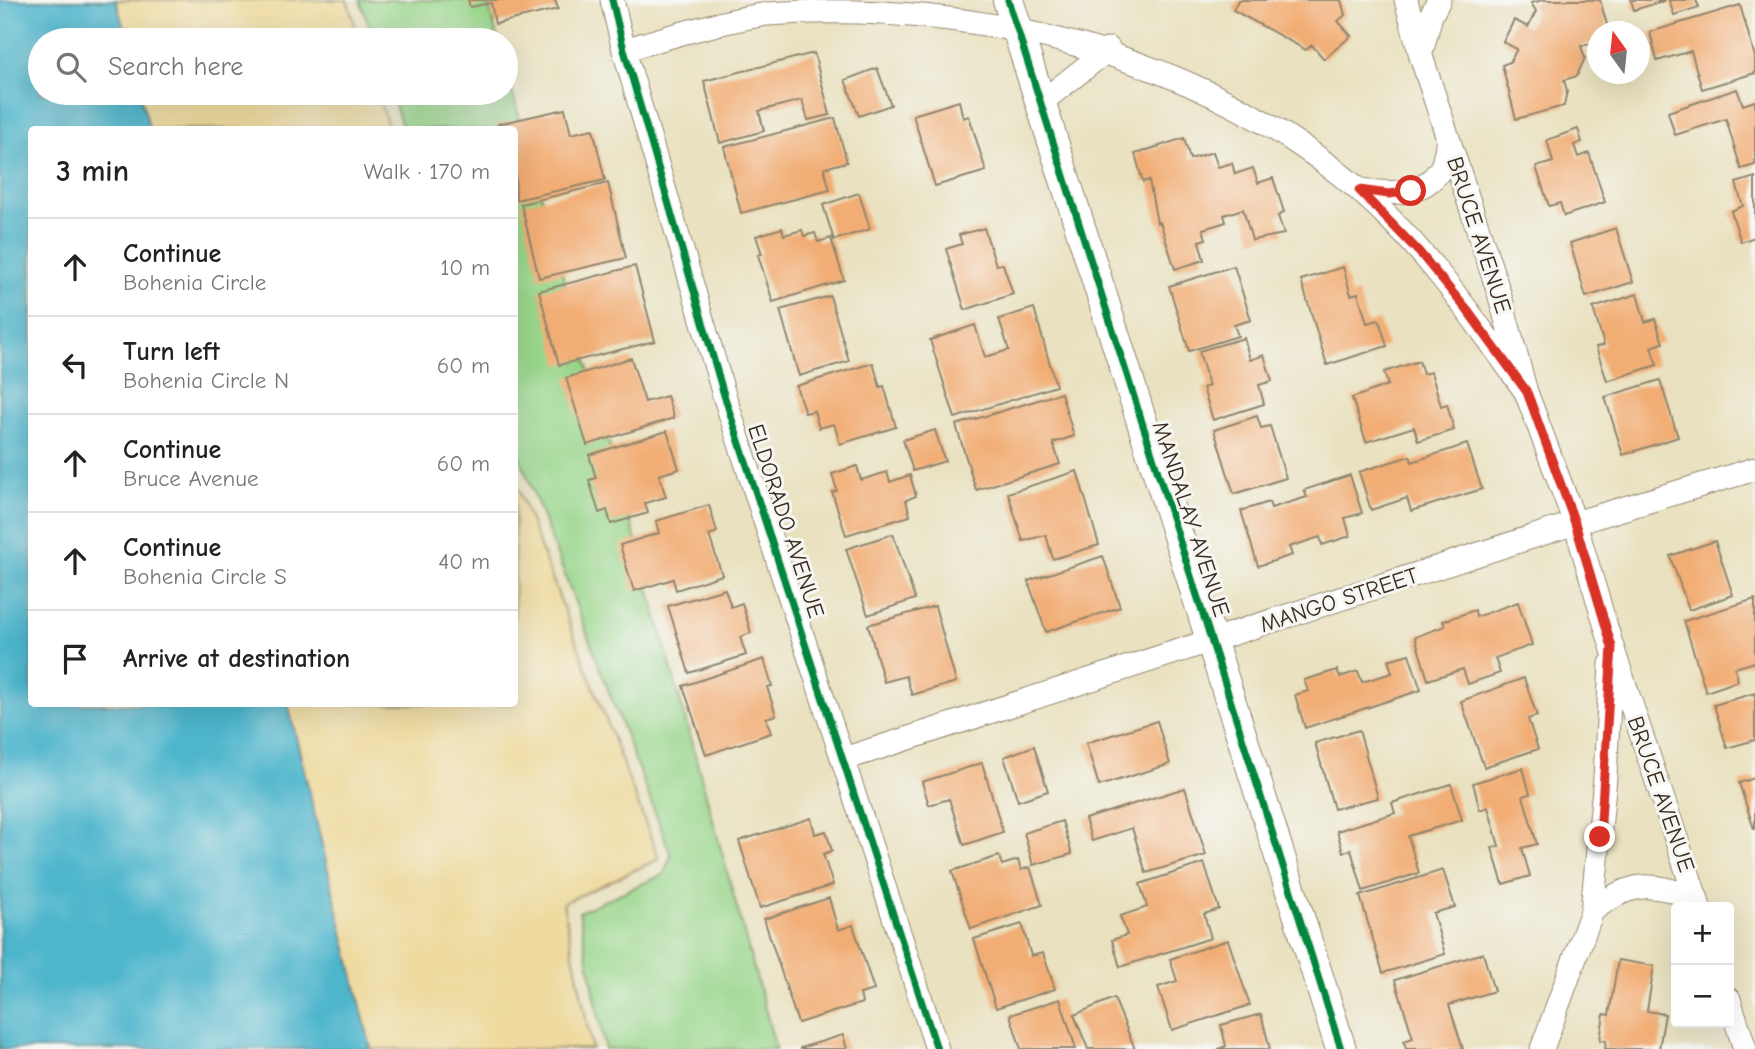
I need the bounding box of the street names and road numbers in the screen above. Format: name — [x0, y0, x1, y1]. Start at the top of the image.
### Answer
street label: BRUCE AVENUE — [1441, 153, 1517, 317]
street label: MANDALAY AVENUE — [1147, 418, 1235, 620]
street label: ELDORADO AVENUE — [742, 421, 830, 621]
street label: MANGO STREET — [1256, 562, 1422, 638]
street label: BRUCE AVENUE — [1622, 713, 1700, 876]

